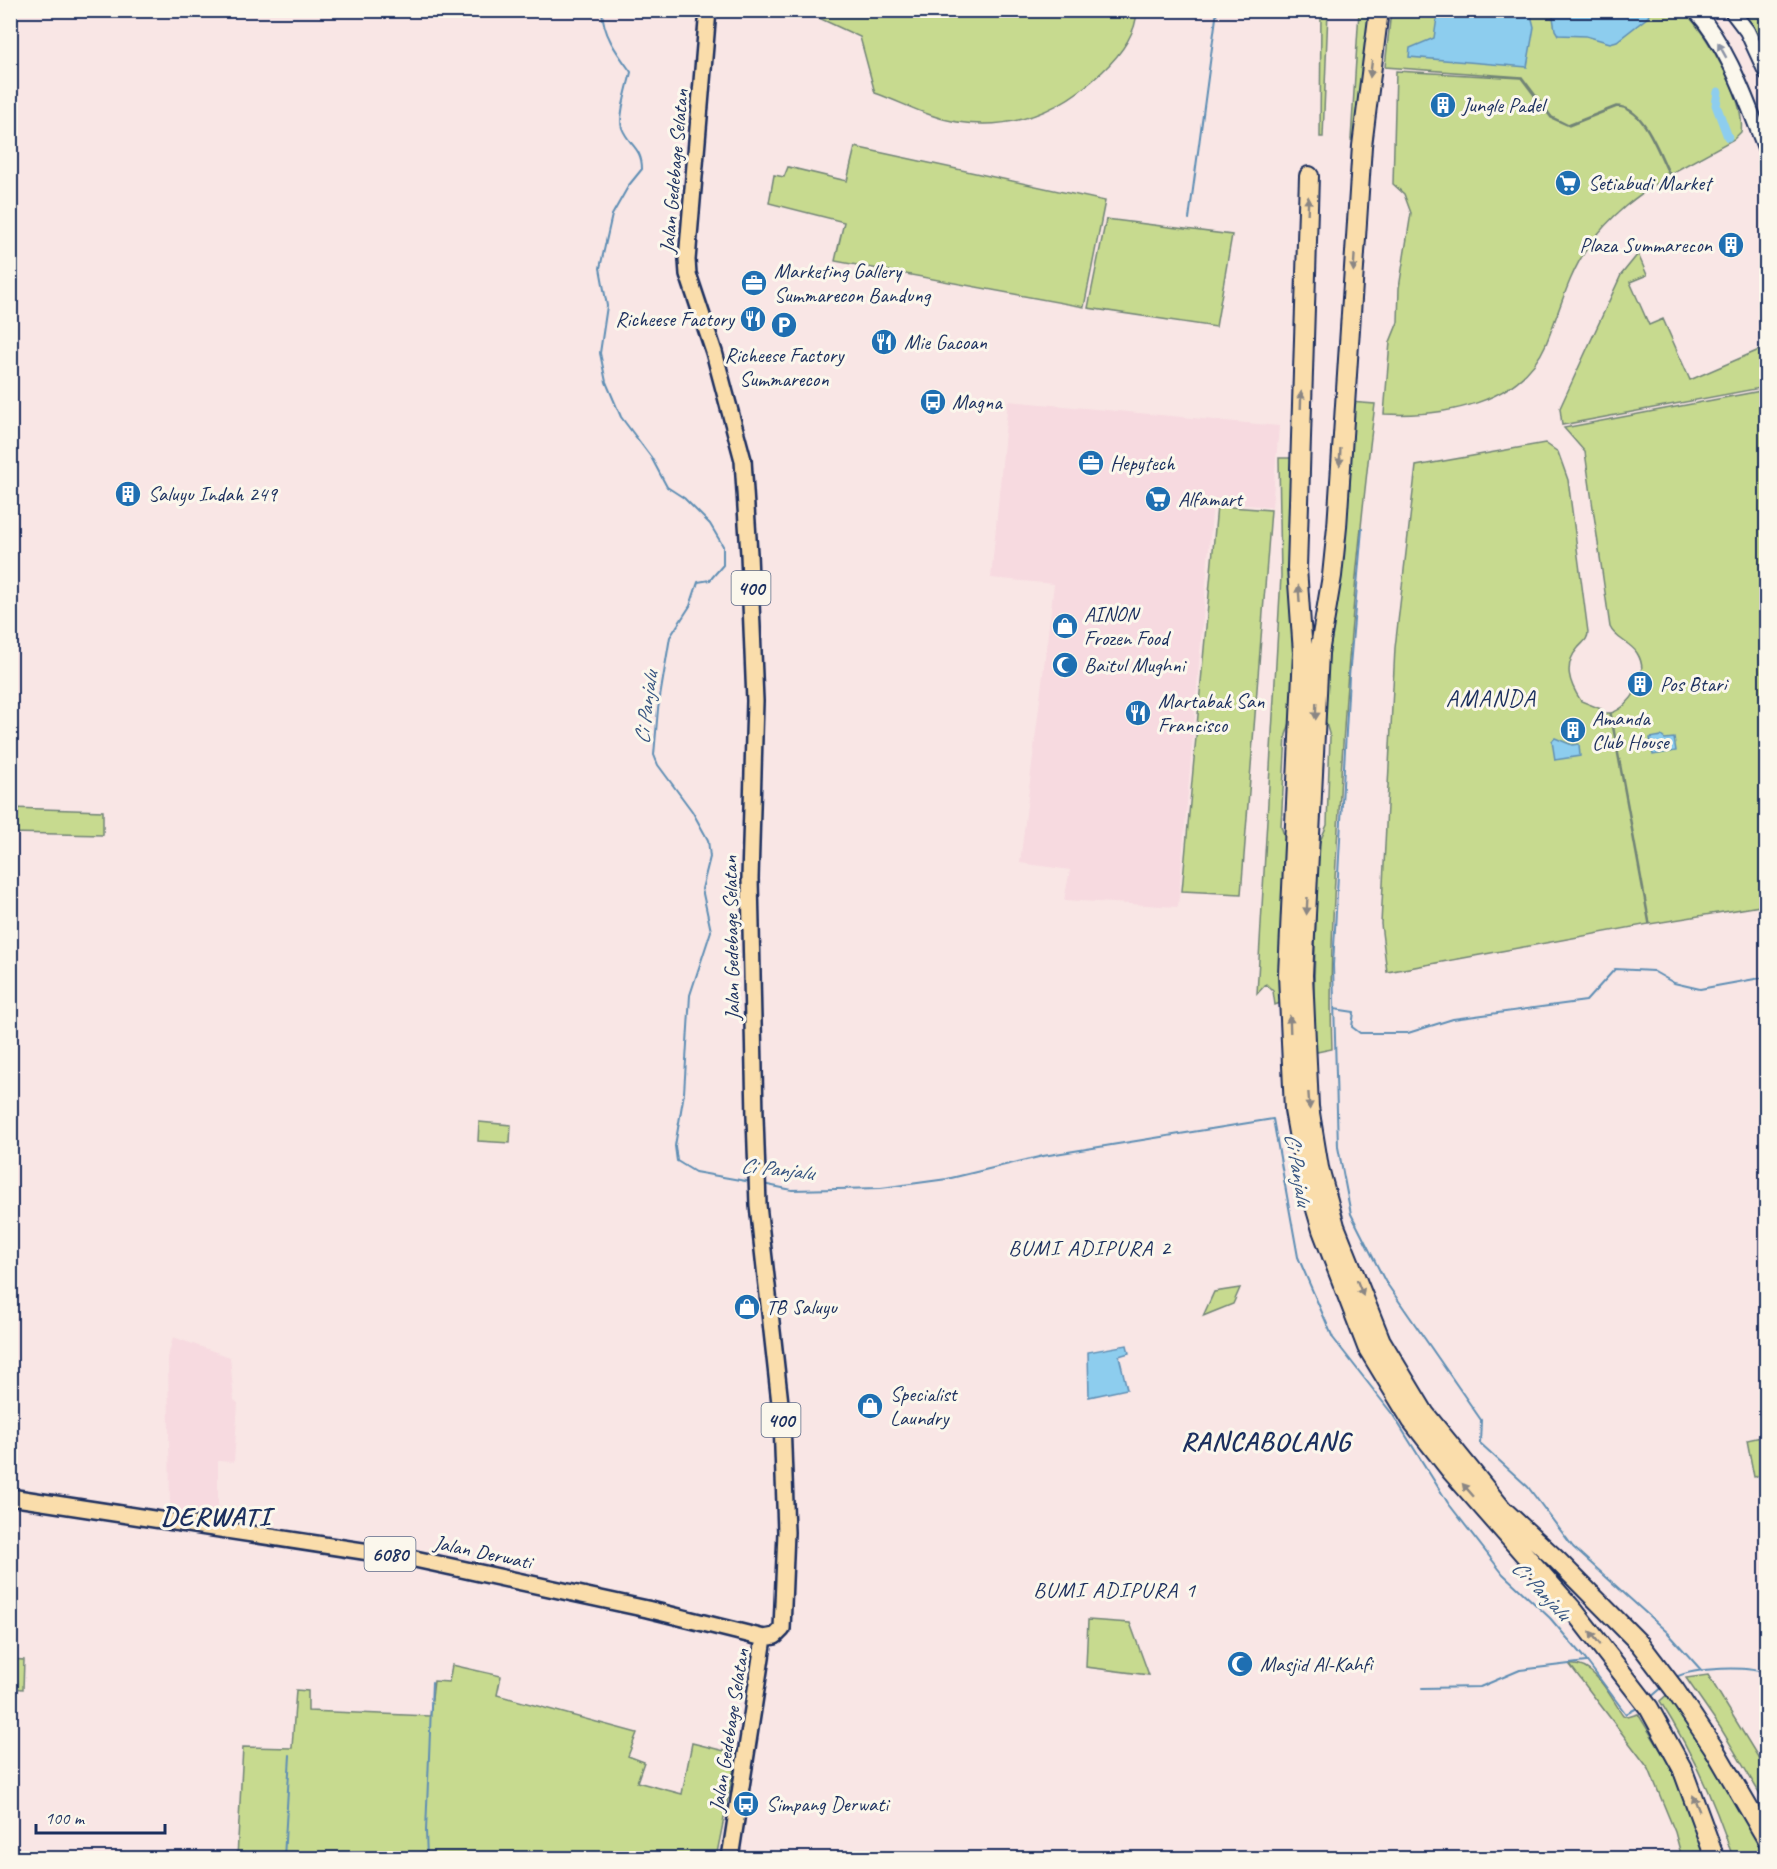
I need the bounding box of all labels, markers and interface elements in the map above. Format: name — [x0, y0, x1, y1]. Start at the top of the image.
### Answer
one-way arrow — [1717, 41, 1727, 58]
one-way arrow — [1367, 59, 1376, 78]
street label: Jalan Gedebage Selatan — [654, 87, 694, 255]
building icon: Jungle Padel — [1428, 90, 1458, 120]
place label: Jungle Padel — [1461, 92, 1548, 118]
supermarket icon: Setiabudi Market — [1553, 168, 1583, 198]
place label: Setiabudi Market — [1588, 170, 1714, 196]
one-way arrow — [1303, 195, 1312, 214]
building icon: Plaza Summarecon — [1716, 230, 1746, 260]
place label: Plaza Summarecon — [1579, 232, 1713, 258]
one-way arrow — [1349, 253, 1359, 272]
place label: Marketing Gallery Summarecon Bandung — [774, 258, 932, 308]
office icon: Marketing Gallery Summarecon Bandung — [739, 268, 769, 298]
restaurant icon: Richeese Factory — [738, 304, 768, 334]
place label: Richeese Factory — [615, 306, 736, 332]
parking icon: Richeese Factory Summarecon — [769, 310, 799, 340]
restaurant icon: Mie Gacoan — [869, 327, 899, 357]
place label: Mie Gacoan — [904, 329, 988, 355]
place label: Richeese Factory Summarecon — [725, 342, 845, 392]
bus stop icon: Magna — [918, 387, 948, 417]
place label: Magna — [952, 389, 1003, 415]
one-way arrow — [1297, 390, 1306, 409]
office icon: Hepytech — [1076, 448, 1106, 478]
one-way arrow — [1335, 448, 1344, 467]
place label: Hepytech — [1110, 450, 1176, 476]
building icon: Saluyu Indah 249 — [113, 479, 143, 509]
place label: Saluyu Indah 249 — [148, 481, 278, 507]
supermarket icon: Alfamart — [1143, 484, 1173, 514]
place label: Alfamart — [1178, 486, 1244, 512]
road number: 400 — [732, 571, 771, 605]
one-way arrow — [1294, 585, 1304, 604]
place label: AINON Frozen Food — [1084, 601, 1172, 651]
shop icon: AINON Frozen Food — [1050, 611, 1080, 641]
mosque icon: Baitul Mughni — [1050, 650, 1080, 680]
place label: Baitul Mughni — [1084, 652, 1188, 678]
water label: Ci Panjalu — [628, 666, 665, 746]
building icon: Pos Btari — [1625, 669, 1655, 699]
place label: Pos Btari — [1660, 671, 1729, 697]
district label: AMANDA — [1446, 683, 1536, 713]
place label: Martabak San Francisco — [1158, 688, 1265, 738]
restaurant icon: Martabak San Francisco — [1123, 698, 1153, 728]
one-way arrow — [1312, 701, 1321, 720]
place label: Amanda Club House — [1592, 705, 1671, 755]
building icon: Amanda Club House — [1558, 715, 1588, 745]
street label: Jalan Gedebage Selatan — [717, 855, 745, 1022]
one-way arrow — [1303, 896, 1312, 915]
one-way arrow — [1285, 1015, 1295, 1034]
one-way arrow — [1304, 1091, 1314, 1110]
water label: Ci Panjalu — [1278, 1131, 1319, 1211]
water label: Ci Panjalu — [739, 1151, 819, 1187]
district label: BUMI ADIPURA 2 — [1008, 1234, 1172, 1262]
one-way arrow — [1355, 1279, 1365, 1297]
shop icon: TB Saluyu — [732, 1292, 762, 1322]
place label: TB Saluyu — [766, 1294, 838, 1320]
place label: Specialist Laundry — [890, 1381, 959, 1431]
shop icon: Specialist Laundry — [855, 1391, 885, 1421]
road number: 400 — [762, 1403, 800, 1437]
district label: RANCABOLANG — [1181, 1424, 1353, 1458]
one-way arrow — [1462, 1483, 1475, 1498]
district label: DERWATI — [161, 1499, 276, 1533]
street label: Jalan Derwati — [431, 1529, 537, 1576]
road number: 6080 — [364, 1537, 416, 1571]
water label: Ci Panjalu — [1506, 1554, 1579, 1629]
district label: BUMI ADIPURA 1 — [1033, 1576, 1197, 1604]
one-way arrow — [1588, 1630, 1601, 1646]
street label: Jalan Gedebage Selatan — [703, 1646, 755, 1814]
mosque icon: Masjid Al-Kahfi — [1225, 1649, 1255, 1679]
place label: Masjid Al-Kahfi — [1260, 1651, 1374, 1677]
bus stop icon: Simpang Derwati — [731, 1789, 761, 1819]
place label: Simpang Derwati — [766, 1791, 891, 1817]
one-way arrow — [1691, 1794, 1701, 1812]
scale bar — [36, 1797, 165, 1835]
text: 100 m — [45, 1807, 86, 1829]

